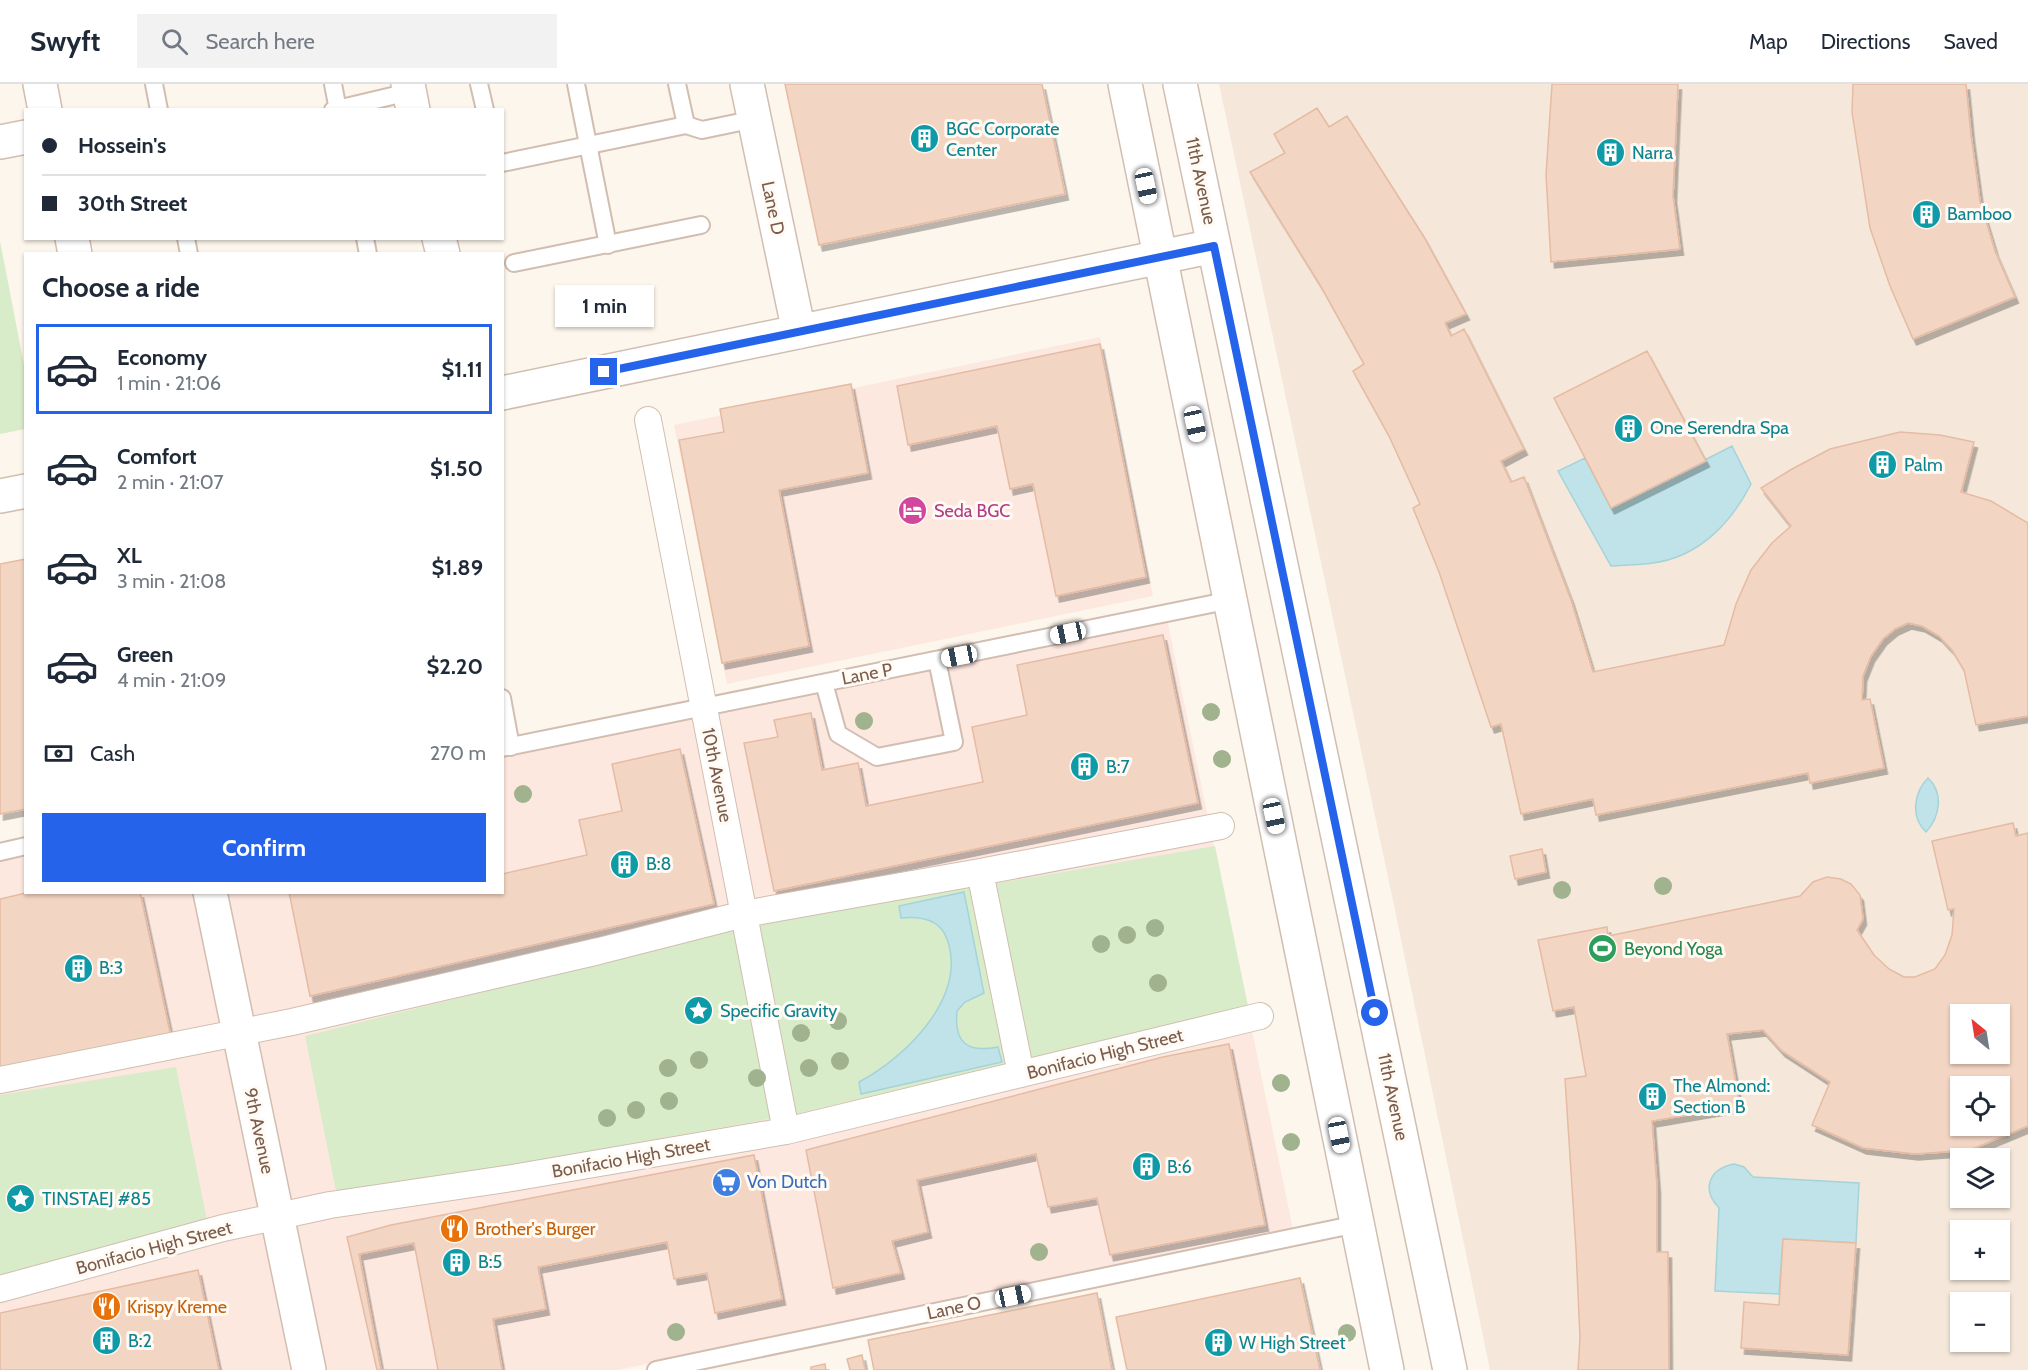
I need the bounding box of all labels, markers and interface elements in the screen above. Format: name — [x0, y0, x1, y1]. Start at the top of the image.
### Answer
search box — [137, 14, 557, 68]
text: Swyft — [30, 24, 101, 58]
icon: search — [158, 25, 191, 58]
text: Search here — [206, 28, 315, 55]
text: Map — [1749, 29, 1788, 54]
text: Directions — [1821, 29, 1910, 54]
text: Saved — [1943, 29, 1998, 54]
place label: BGC Corporate Center — [946, 118, 1060, 161]
building icon: BGC Corporate Center — [909, 123, 941, 155]
text: Hossein's — [78, 132, 166, 159]
street label: 11th Avenue — [1181, 135, 1221, 227]
building icon: Narra — [1595, 137, 1627, 169]
place label: Narra — [1632, 142, 1673, 164]
car — [1133, 167, 1159, 205]
street label: Lane D — [757, 179, 789, 237]
text: 30th Street — [78, 190, 187, 217]
building icon: Bamboo — [1910, 198, 1942, 230]
place label: Bamboo — [1947, 203, 2012, 225]
text: Choose a ride — [42, 271, 200, 304]
callout: 1 min — [554, 285, 654, 327]
text: 1 min — [582, 294, 627, 318]
icon: car — [45, 342, 99, 396]
text: Economy — [117, 344, 207, 371]
text: $1.11 — [441, 356, 483, 383]
route end — [590, 358, 617, 385]
text: 1 min · 21:06 — [117, 371, 221, 395]
car — [1182, 405, 1208, 443]
building icon: One Serendra Spa — [1613, 412, 1645, 444]
place label: One Serendra Spa — [1650, 417, 1789, 439]
icon: car — [45, 441, 99, 495]
text: Comfort — [117, 443, 196, 470]
building icon: Palm — [1867, 449, 1899, 481]
place label: Palm — [1904, 454, 1943, 476]
text: $1.50 — [430, 455, 483, 482]
text: 2 min · 21:07 — [117, 470, 224, 494]
hotel icon: Seda BGC — [897, 495, 929, 527]
place label: Seda BGC — [934, 500, 1010, 522]
icon: car — [45, 540, 99, 594]
text: XL — [117, 542, 142, 569]
text: $1.89 — [432, 554, 483, 581]
text: 3 min · 21:08 — [117, 569, 226, 593]
car — [1049, 620, 1087, 646]
icon: car — [45, 639, 99, 693]
text: Green — [117, 641, 173, 668]
car — [940, 644, 978, 668]
text: $2.20 — [427, 653, 483, 680]
street label: Lane P — [840, 658, 894, 690]
text: 4 min · 21:09 — [117, 668, 226, 692]
street label: 10th Avenue — [697, 726, 737, 824]
icon: cash — [42, 737, 75, 770]
text: Cash — [90, 740, 135, 767]
text: 270 m — [430, 741, 486, 765]
building icon: B:7 — [1069, 751, 1101, 783]
place label: B:7 — [1106, 756, 1130, 778]
car — [1261, 797, 1287, 835]
button: Confirm — [42, 813, 486, 882]
building icon: B:8 — [609, 848, 641, 880]
place label: B:8 — [646, 853, 671, 875]
sports icon: Beyond Yoga — [1587, 933, 1619, 965]
place label: Beyond Yoga — [1624, 938, 1723, 960]
building icon: B:3 — [62, 952, 94, 984]
place label: B:3 — [99, 957, 123, 979]
place icon: Specific Gravity — [683, 995, 715, 1027]
route start — [1361, 999, 1388, 1026]
place label: Specific Gravity — [720, 1000, 837, 1022]
north arrow — [1950, 1004, 2010, 1064]
map controls — [1950, 1004, 2010, 1352]
street label: Bonifacio High Street — [1025, 1024, 1185, 1084]
street label: 11th Avenue — [1373, 1051, 1413, 1143]
place label: The Almond: Section B — [1673, 1075, 1770, 1118]
button: locate — [1950, 1076, 2010, 1136]
building icon: The Almond: Section B — [1636, 1080, 1668, 1112]
street label: 9th Avenue — [239, 1086, 279, 1176]
car — [1327, 1116, 1351, 1154]
street label: Bonifacio High Street — [550, 1133, 712, 1183]
button: layers — [1950, 1148, 2010, 1208]
building icon: B:6 — [1130, 1151, 1162, 1183]
place label: B:6 — [1167, 1156, 1192, 1178]
supermarket icon: Von Dutch — [710, 1166, 742, 1198]
place label: Von Dutch — [747, 1171, 827, 1193]
place icon: TINSTAEJ #85 — [5, 1183, 37, 1215]
place label: TINSTAEJ #85 — [42, 1188, 151, 1210]
restaurant icon: Brother's Burger — [438, 1213, 470, 1245]
street label: Bonifacio High Street — [74, 1217, 234, 1279]
place label: Brother's Burger — [475, 1218, 596, 1240]
button: + — [1950, 1220, 2010, 1280]
building icon: B:5 — [441, 1246, 473, 1278]
place label: B:5 — [478, 1251, 502, 1273]
car — [994, 1283, 1032, 1309]
restaurant icon: Krispy Kreme — [90, 1291, 122, 1323]
street label: Lane O — [925, 1292, 983, 1324]
button: − — [1950, 1292, 2010, 1352]
place label: Krispy Kreme — [127, 1296, 227, 1318]
building icon: B:2 — [91, 1325, 123, 1357]
building icon: W High Street — [1202, 1327, 1234, 1359]
place label: B:2 — [128, 1330, 152, 1352]
place label: W High Street — [1239, 1332, 1345, 1354]

